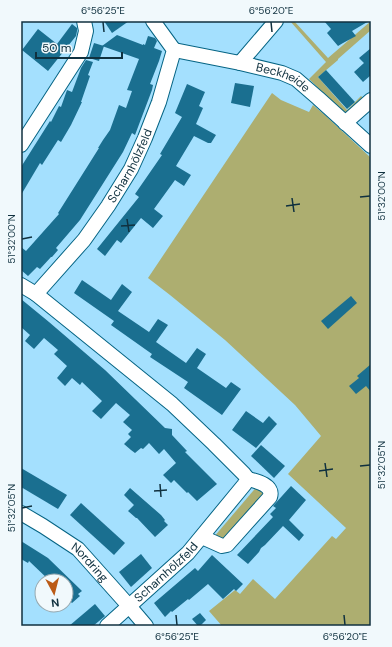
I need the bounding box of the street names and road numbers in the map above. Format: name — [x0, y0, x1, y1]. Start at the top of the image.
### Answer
street label: Beckheide — [254, 59, 314, 96]
street label: Scharnhölzfeld — [104, 126, 156, 206]
street label: Nordring — [68, 539, 112, 586]
street label: Scharnhölzfeld — [131, 539, 202, 606]

